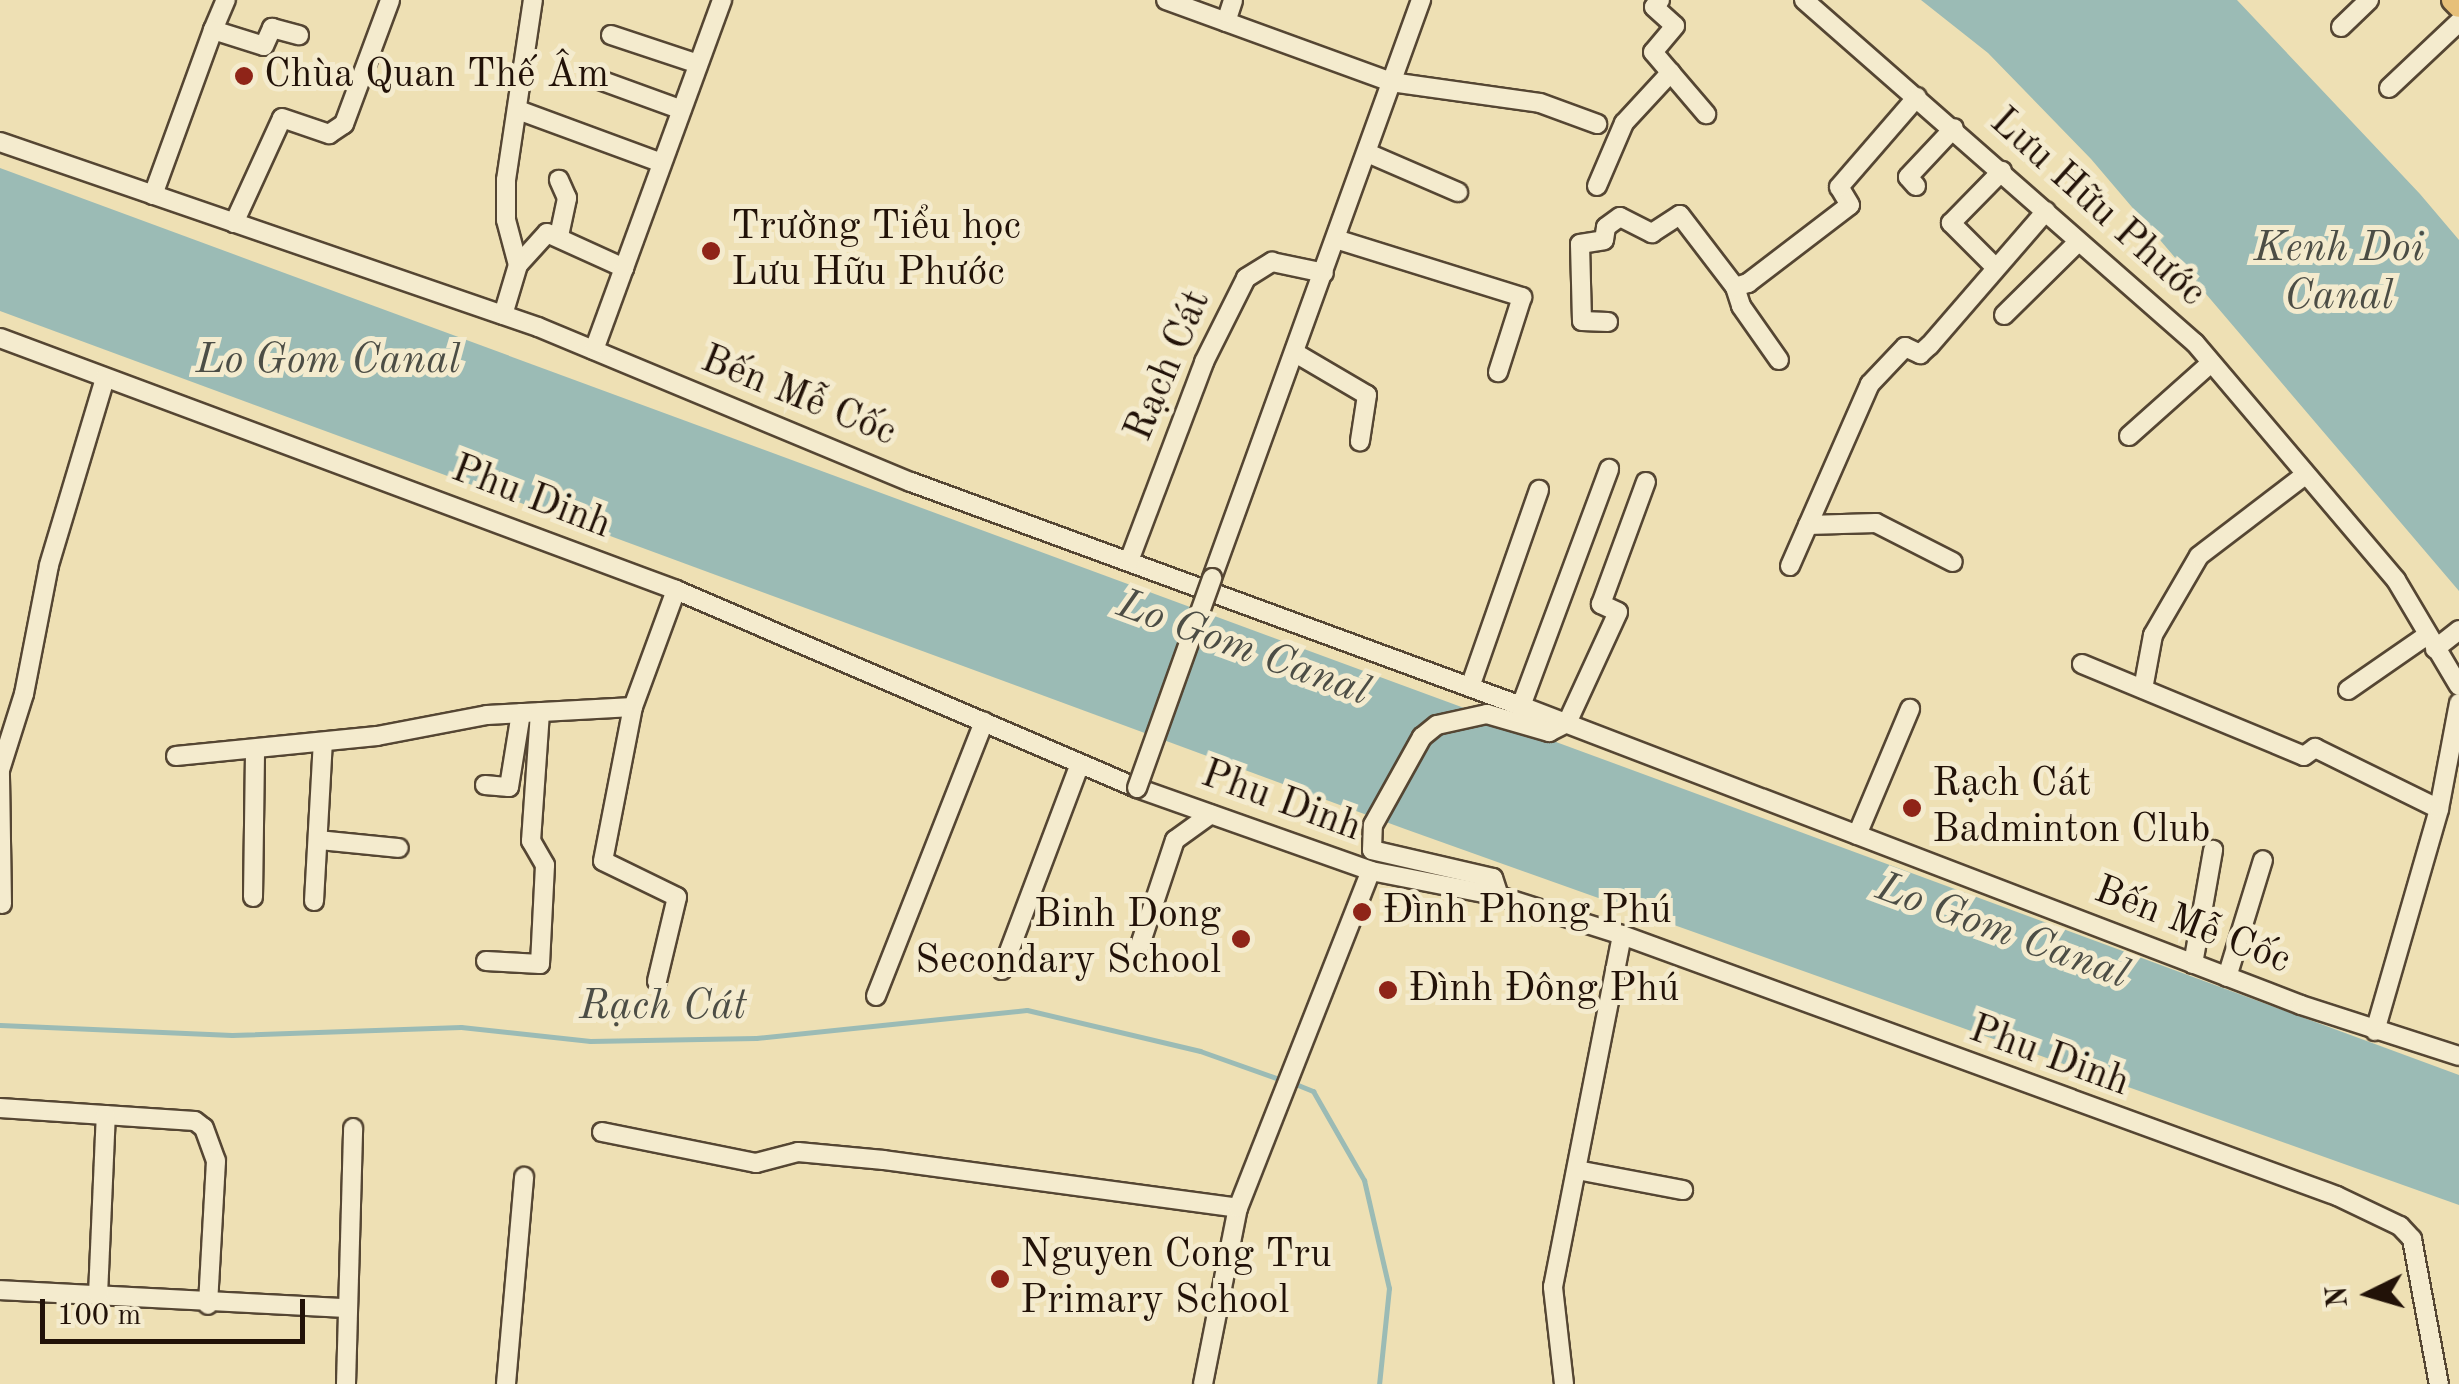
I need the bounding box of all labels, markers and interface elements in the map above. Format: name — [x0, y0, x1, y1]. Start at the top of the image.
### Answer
place label: Chùa Quan Thế Âm — [264, 52, 609, 100]
marker: Chùa Quan Thế Âm — [233, 65, 255, 87]
street label: Lưu Hữu Phước — [1979, 99, 2215, 317]
place label: Trường Tiểu học Lưu Hữu Phước — [731, 204, 1021, 298]
water label: Kenh Doi Canal — [2253, 224, 2425, 322]
marker: Trường Tiểu học Lưu Hữu Phước — [700, 240, 722, 262]
street label: Rạch Cát — [1116, 283, 1222, 449]
water label: Lo Gom Canal — [195, 336, 461, 386]
street label: Bến Mễ Cốc — [694, 336, 902, 458]
street label: Phu Dinh — [445, 446, 617, 550]
water label: Lo Gom Canal — [1110, 580, 1376, 718]
street label: Phu Dinh — [1194, 751, 1368, 853]
place label: Rạch Cát Badminton Club — [1932, 761, 2210, 855]
marker: Rạch Cát Badminton Club — [1901, 797, 1923, 819]
water label: Lo Gom Canal — [1869, 863, 2135, 1001]
street label: Bến Mễ Cốc — [2087, 867, 2297, 985]
place label: Đình Phong Phú — [1382, 888, 1672, 936]
place label: Binh Dong Secondary School — [915, 892, 1221, 986]
marker: Đình Phong Phú — [1351, 901, 1373, 923]
marker: Binh Dong Secondary School — [1230, 928, 1252, 950]
place label: Đình Đông Phú — [1408, 966, 1679, 1014]
marker: Đình Đông Phú — [1377, 979, 1399, 1001]
water label: Rạch Cát — [579, 982, 747, 1032]
street label: Phu Dinh — [1962, 1006, 2136, 1108]
place label: Nguyen Cong Tru Primary School — [1020, 1232, 1332, 1326]
north arrow — [2319, 1244, 2419, 1344]
marker: Nguyen Cong Tru Primary School — [989, 1268, 1011, 1290]
scale bar — [45, 1279, 310, 1341]
text: N — [2324, 1285, 2354, 1308]
text: 100 m — [57, 1301, 141, 1331]

